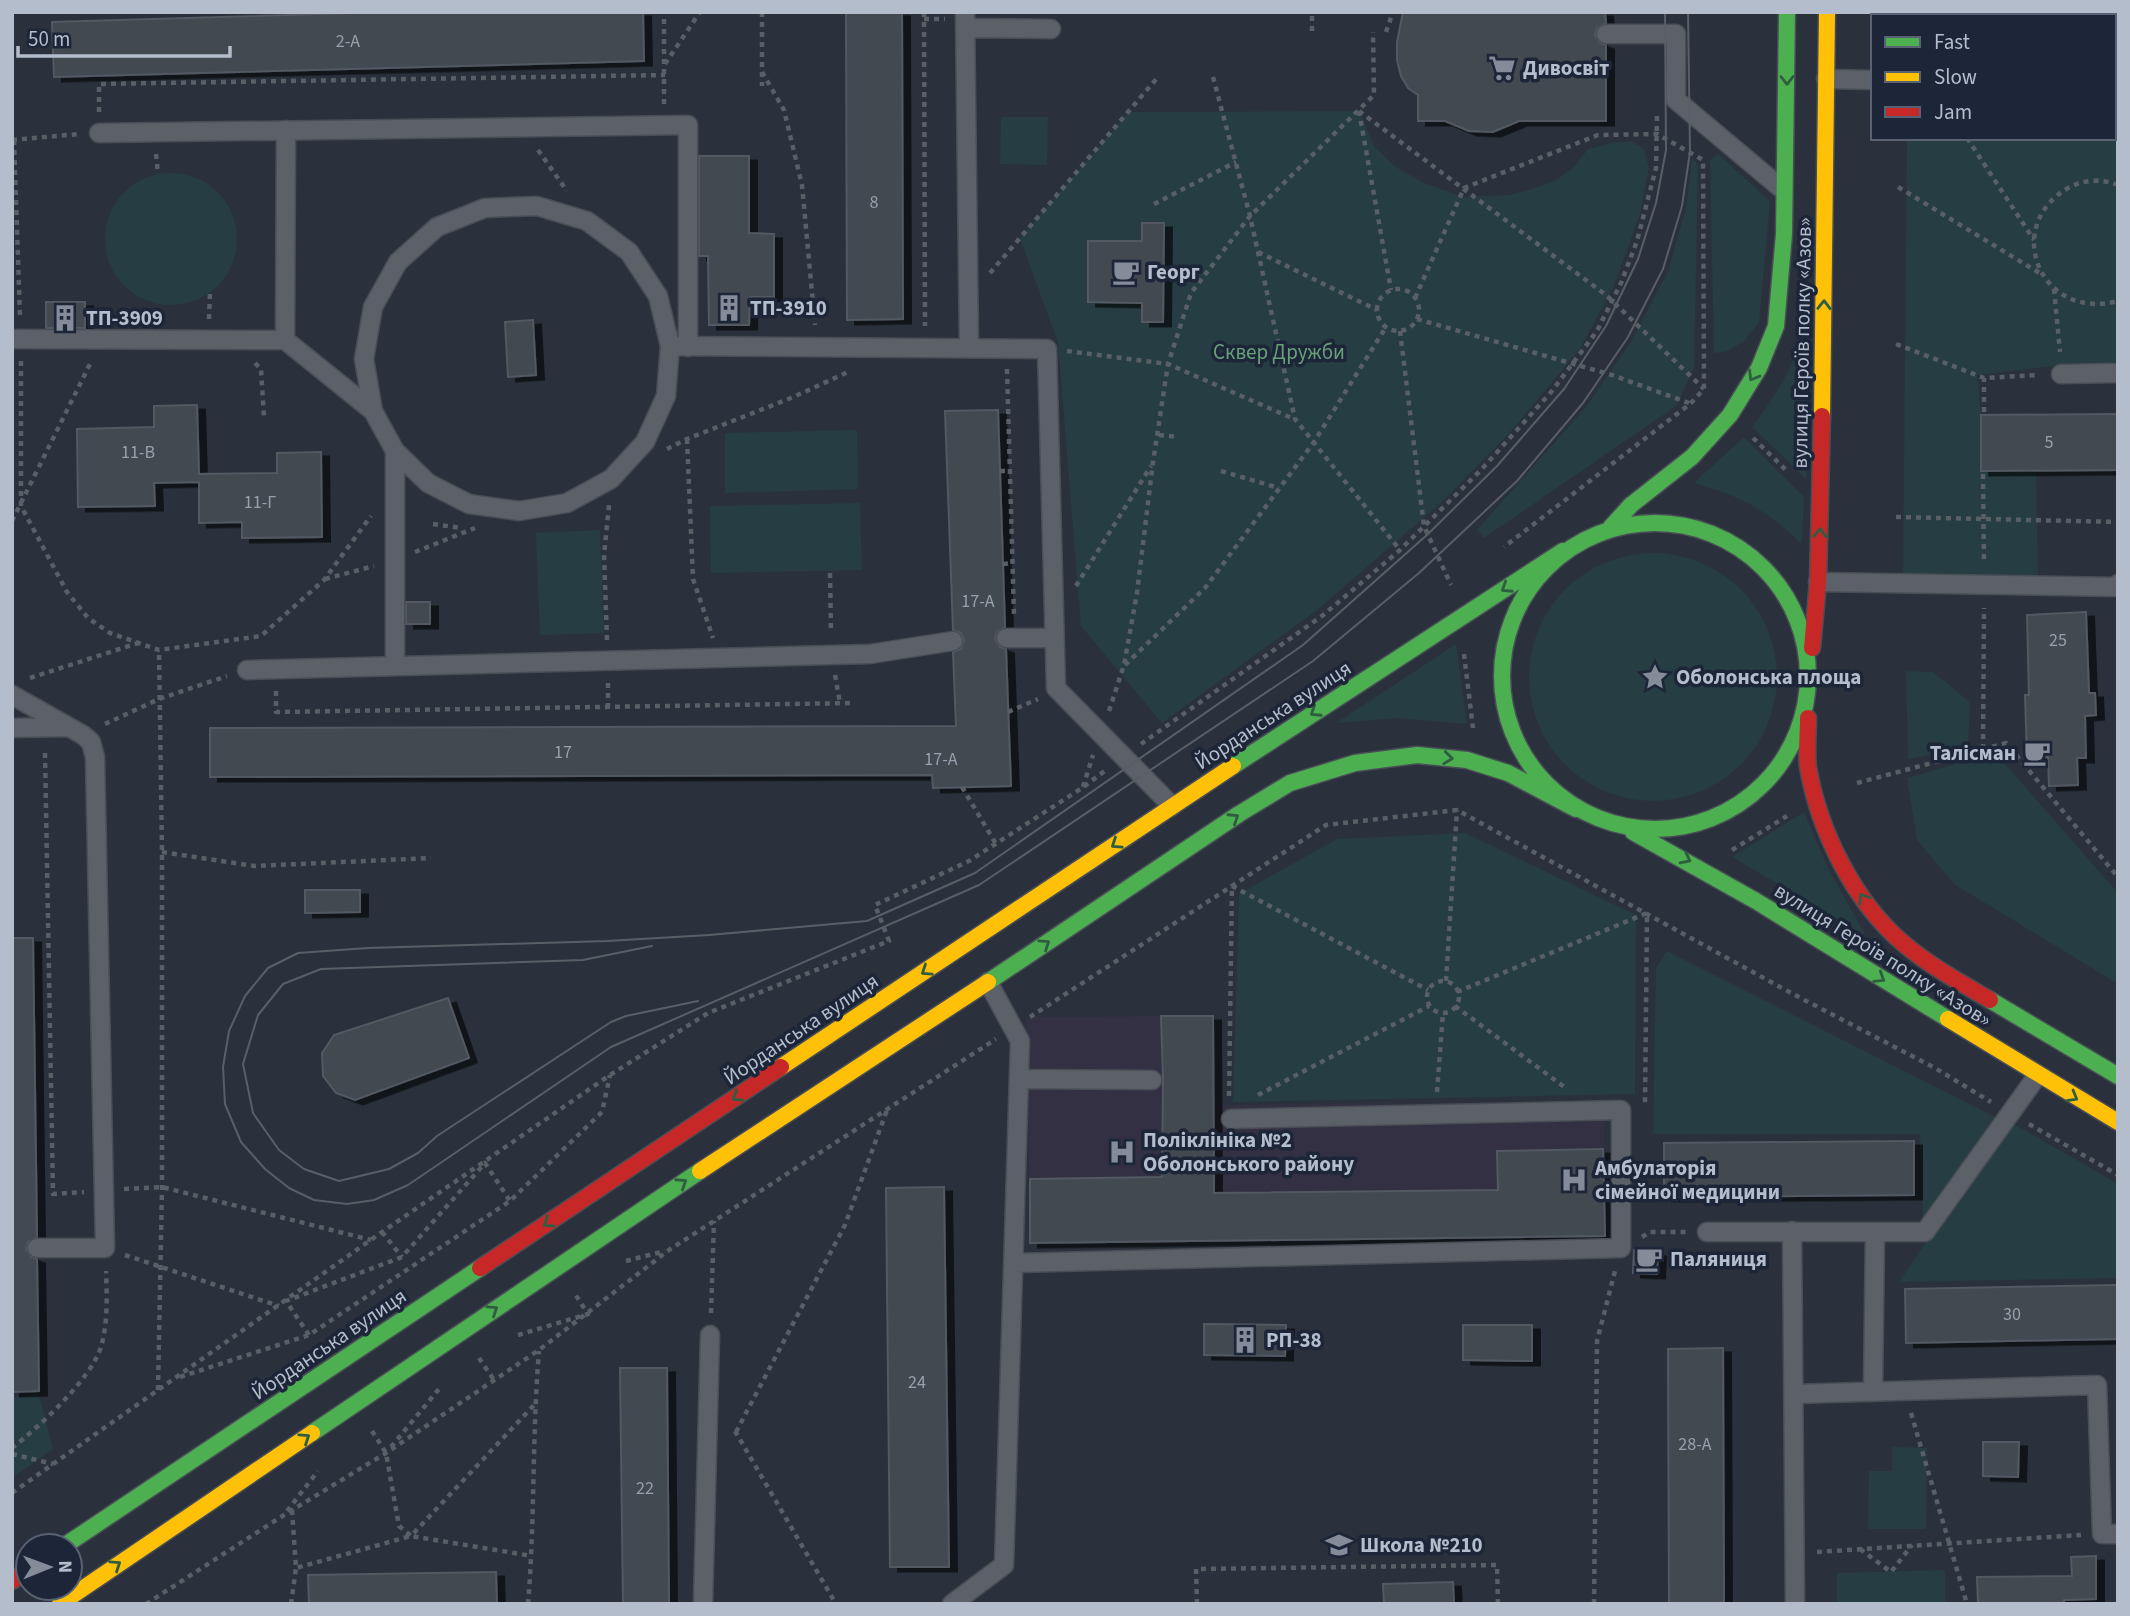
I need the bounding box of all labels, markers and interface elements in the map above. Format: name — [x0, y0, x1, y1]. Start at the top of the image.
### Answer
scale bar — [18, 14, 229, 58]
legend — [1871, 14, 2116, 140]
text: 50 m — [28, 24, 70, 54]
text: Fast — [1934, 27, 1970, 57]
house number: 2-А — [336, 29, 360, 54]
supermarket icon: Дивосвіт — [1487, 53, 1517, 83]
place label: Дивосвіт — [1523, 53, 1609, 83]
text: Slow — [1934, 62, 1977, 92]
one-way arrow — [1779, 76, 1795, 86]
text: Jam — [1934, 97, 1972, 127]
house number: 8 — [870, 190, 879, 215]
street label: вулиця Героїв полку «Азов» — [1785, 217, 1819, 469]
cafe icon: Георг — [1111, 257, 1141, 287]
place label: Георг — [1147, 257, 1200, 287]
building icon: ТП-3910 — [714, 293, 744, 323]
place label: ТП-3910 — [750, 293, 827, 323]
one-way arrow — [1816, 300, 1831, 311]
building icon: ТП-3909 — [50, 303, 80, 333]
place label: ТП-3909 — [86, 303, 163, 333]
park label: Сквер Дружби — [1213, 337, 1345, 367]
one-way arrow — [1749, 369, 1762, 382]
house number: 5 — [2045, 430, 2054, 455]
house number: 11-В — [121, 440, 155, 465]
house number: 11-Г — [244, 490, 276, 515]
one-way arrow — [1812, 527, 1827, 538]
one-way arrow — [1500, 579, 1513, 592]
house number: 17-А — [961, 589, 995, 614]
house number: 25 — [2049, 628, 2067, 653]
street label: Йорданська вулиця — [1189, 653, 1357, 777]
place icon: Оболонська площа — [1640, 662, 1670, 692]
place label: Оболонська площа — [1676, 662, 1861, 692]
one-way arrow — [1310, 704, 1323, 717]
place label: Талісман — [1930, 738, 2016, 768]
cafe icon: Талісман — [2022, 738, 2052, 768]
house number: 17 — [554, 740, 572, 765]
house number: 17-А — [924, 747, 958, 772]
one-way arrow — [1442, 751, 1454, 766]
one-way arrow — [1226, 813, 1239, 826]
one-way arrow — [1110, 836, 1123, 849]
one-way arrow — [1679, 850, 1691, 864]
street label: вулиця Героїв полку «Азов» — [1768, 876, 1998, 1034]
one-way arrow — [1858, 893, 1871, 906]
one-way arrow — [1037, 940, 1050, 952]
one-way arrow — [921, 962, 934, 975]
street label: Йорданська вулиця — [718, 966, 884, 1092]
one-way arrow — [1872, 969, 1885, 982]
one-way arrow — [732, 1089, 745, 1101]
one-way arrow — [2066, 1089, 2079, 1102]
place label: Поліклініка №2 Оболонського району — [1143, 1125, 1354, 1179]
hospital icon: Поліклініка №2 Оболонського району — [1107, 1137, 1137, 1167]
place label: Амбулаторія сімейної медицини — [1594, 1153, 1780, 1207]
hospital icon: Амбулаторія сімейної медицини — [1559, 1165, 1589, 1195]
one-way arrow — [674, 1179, 687, 1192]
one-way arrow — [543, 1215, 556, 1227]
cafe icon: Паляниця — [1634, 1244, 1664, 1274]
place label: Паляниця — [1670, 1244, 1767, 1274]
street label: Йорданська вулиця — [246, 1281, 412, 1407]
house number: 30 — [2003, 1302, 2021, 1327]
one-way arrow — [485, 1306, 498, 1318]
building icon: РП-38 — [1230, 1325, 1260, 1355]
place label: РП-38 — [1266, 1325, 1322, 1355]
house number: 24 — [908, 1370, 926, 1395]
house number: 28-А — [1678, 1432, 1712, 1457]
one-way arrow — [297, 1434, 310, 1446]
house number: 22 — [636, 1476, 654, 1501]
school or university icon: Школа №210 — [1324, 1530, 1354, 1560]
place label: Школа №210 — [1360, 1530, 1483, 1560]
north arrow — [14, 1532, 84, 1602]
text: N — [51, 1560, 78, 1573]
one-way arrow — [109, 1561, 122, 1574]

